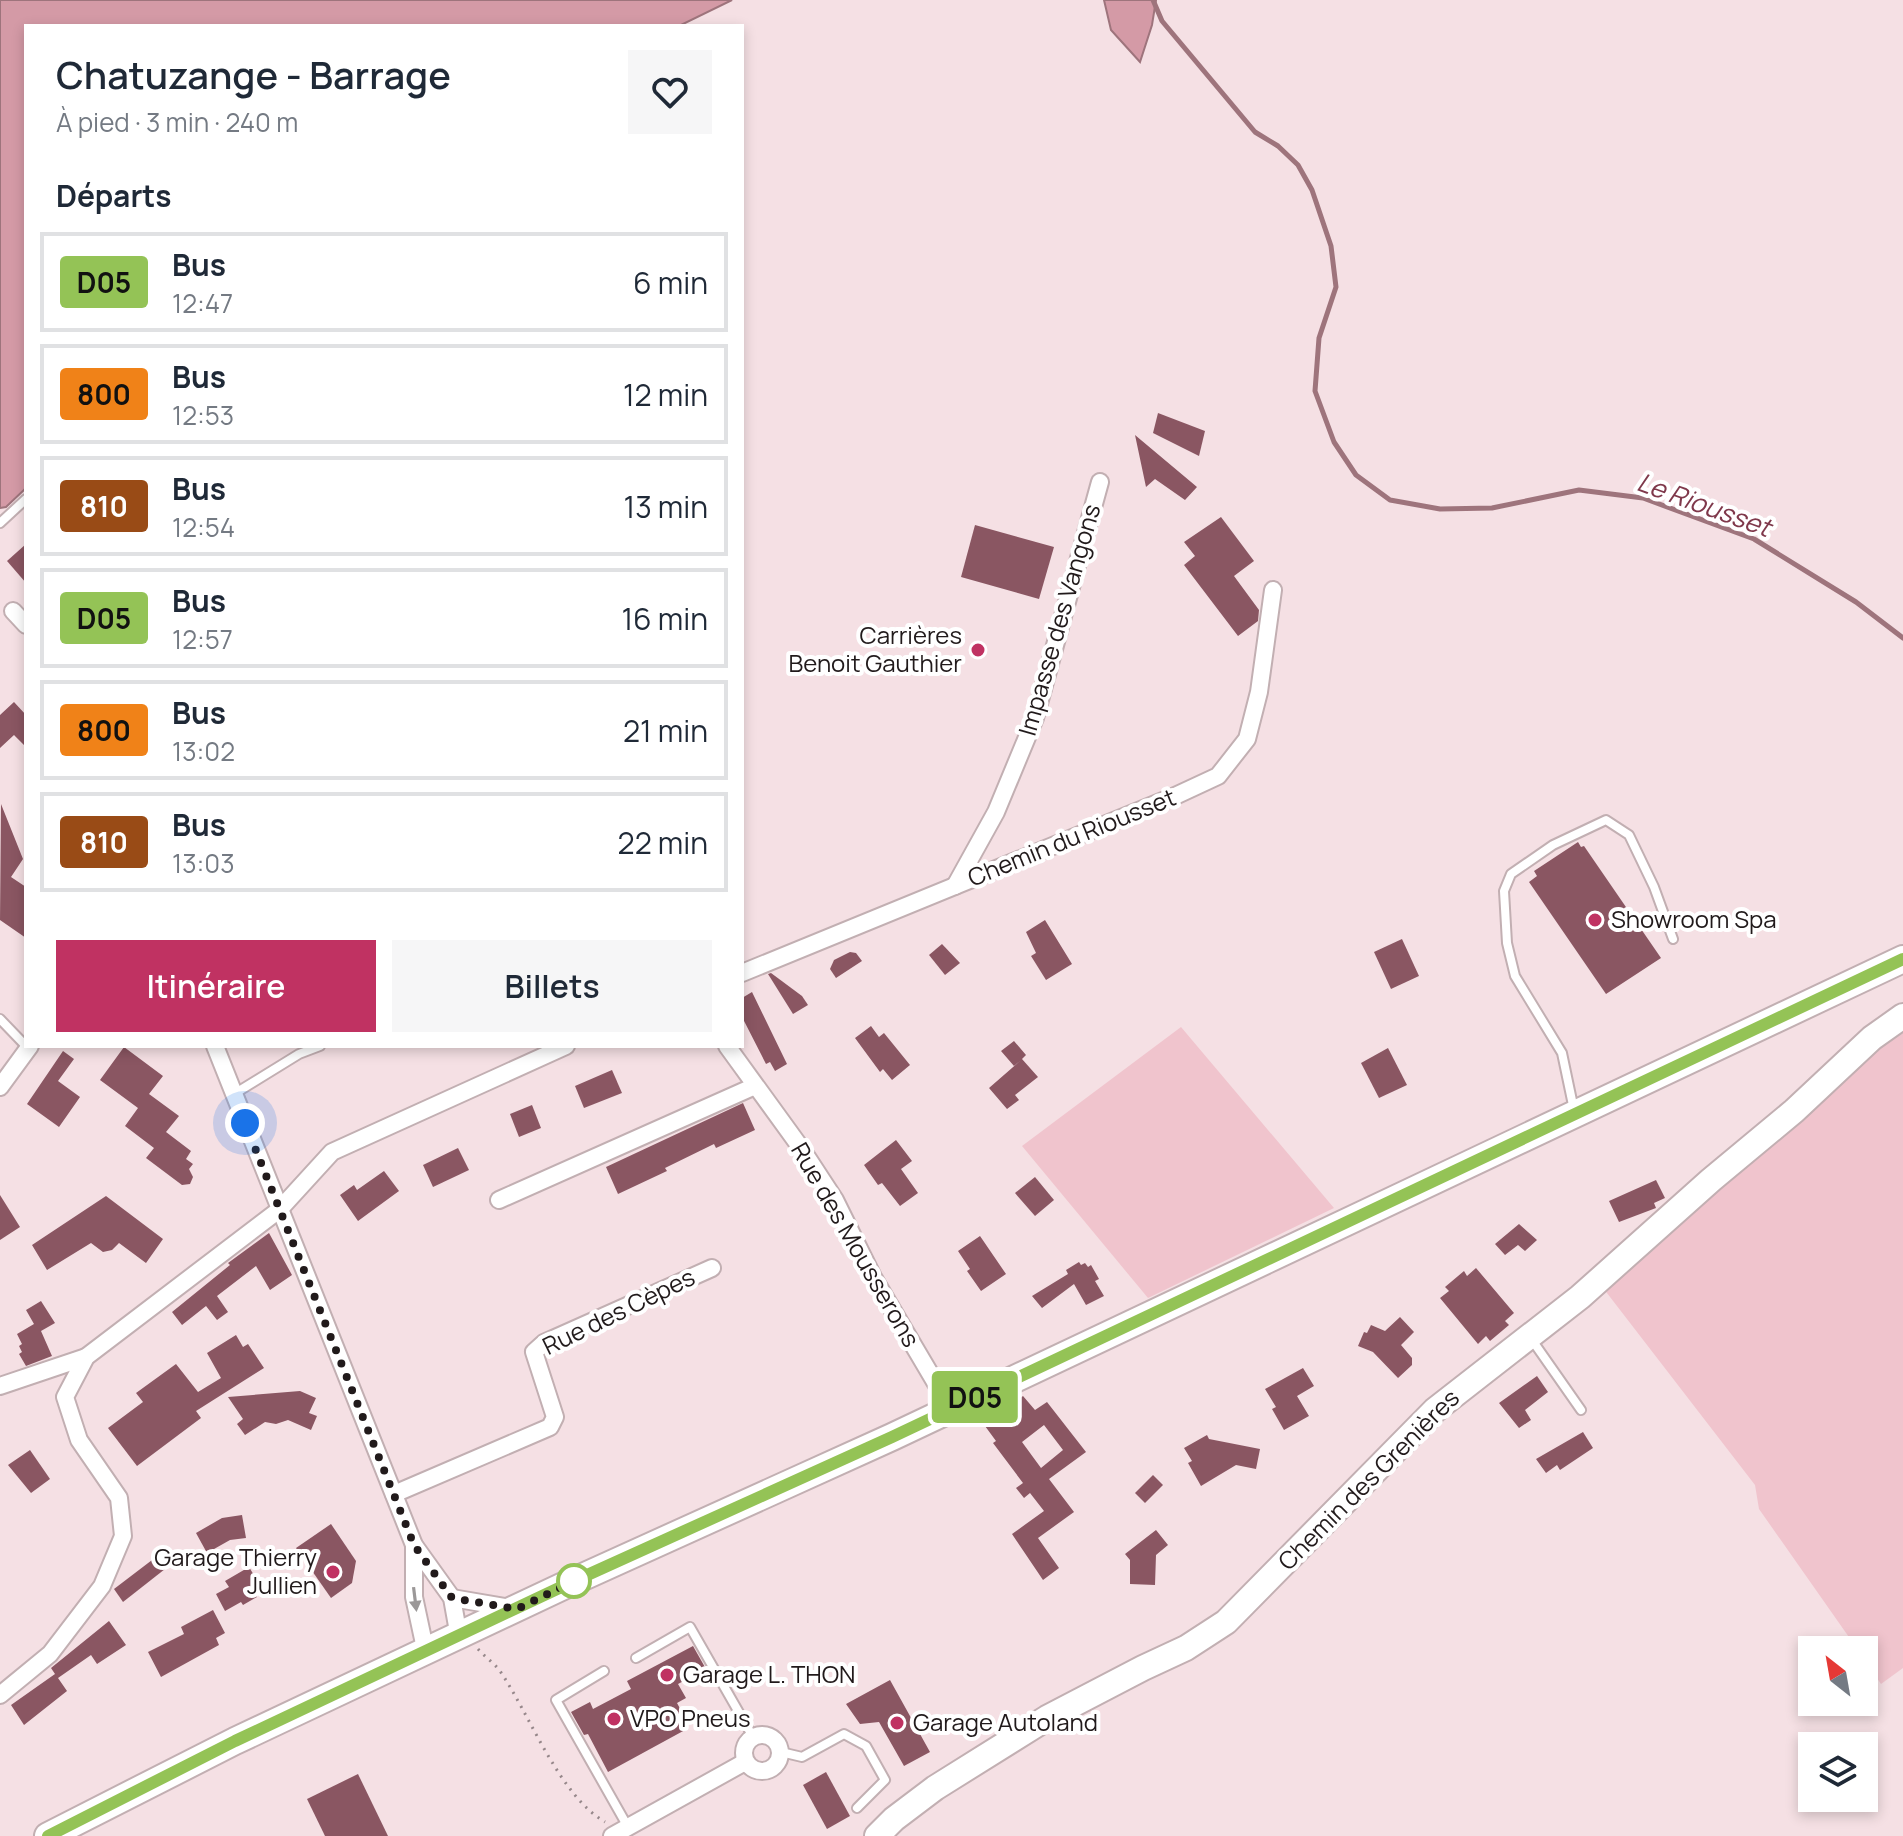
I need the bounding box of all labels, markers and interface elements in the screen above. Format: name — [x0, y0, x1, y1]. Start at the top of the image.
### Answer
text: Chatuzange - Barrage — [56, 48, 451, 100]
button: heart — [628, 50, 712, 134]
text: À pied · 3 min · 240 m — [56, 104, 298, 140]
text: Départs — [56, 175, 172, 216]
text: Bus — [172, 244, 226, 285]
text: 6 min — [633, 262, 708, 303]
text: D05 — [77, 263, 131, 301]
text: 12:47 — [172, 285, 233, 321]
text: Bus — [172, 356, 226, 397]
text: 12 min — [623, 374, 708, 415]
text: 800 — [77, 375, 131, 413]
text: 12:53 — [172, 397, 234, 433]
water label: Le Riousset — [1632, 463, 1779, 546]
text: Bus — [172, 468, 226, 509]
text: 13 min — [623, 486, 708, 527]
text: 810 — [80, 487, 128, 525]
street label: Impasse des Vangons — [1010, 500, 1107, 739]
text: 12:54 — [172, 509, 235, 545]
text: Bus — [172, 580, 226, 621]
text: 16 min — [621, 598, 708, 639]
text: D05 — [77, 599, 131, 637]
place label: Carrières Benoit Gauthier — [789, 618, 962, 679]
text: 12:57 — [172, 621, 233, 657]
marker: Carrières Benoit Gauthier — [969, 641, 987, 659]
text: Bus — [172, 692, 226, 733]
text: 21 min — [623, 710, 708, 751]
text: 800 — [77, 711, 131, 749]
text: 13:02 — [172, 733, 235, 769]
street label: Chemin du Riousset — [963, 780, 1180, 893]
text: Bus — [172, 804, 226, 845]
text: 22 min — [618, 822, 708, 863]
text: 810 — [80, 823, 128, 861]
text: 13:03 — [172, 845, 235, 881]
place label: Showroom Spa — [1611, 902, 1776, 935]
marker: Showroom Spa — [1586, 911, 1604, 929]
button: Itinéraire — [56, 940, 376, 1032]
button: Billets — [392, 940, 712, 1032]
your location — [225, 1103, 265, 1143]
street label: Rue des Mousserons — [784, 1136, 928, 1353]
street label: Rue des Cèpes — [537, 1260, 700, 1362]
line badge: D05 — [929, 1371, 1021, 1423]
text: D05 — [948, 1378, 1002, 1416]
street label: Chemin des Grenières — [1270, 1381, 1466, 1577]
place label: Garage Thierry Jullien — [154, 1540, 317, 1601]
marker: Garage Thierry Jullien — [324, 1563, 342, 1581]
unlabelled marker — [557, 1564, 591, 1598]
one-way arrow — [409, 1587, 422, 1612]
north arrow — [1798, 1636, 1878, 1716]
map controls — [1798, 1636, 1878, 1812]
place label: Garage L. THON — [683, 1657, 855, 1690]
marker: Garage L. THON — [658, 1666, 676, 1684]
place label: VPO Pneus — [630, 1701, 751, 1734]
place label: Garage Autoland — [913, 1705, 1098, 1738]
marker: VPO Pneus — [605, 1710, 623, 1728]
marker: Garage Autoland — [888, 1714, 906, 1732]
button: layers — [1798, 1732, 1878, 1812]

